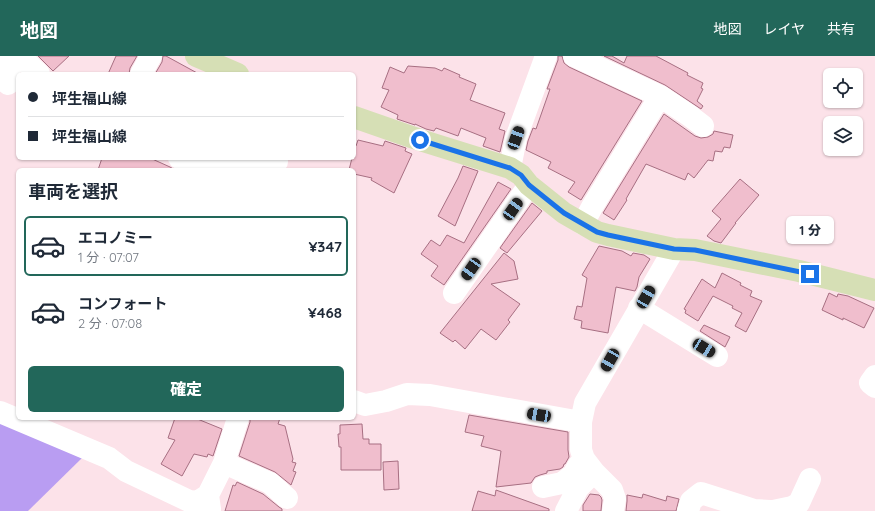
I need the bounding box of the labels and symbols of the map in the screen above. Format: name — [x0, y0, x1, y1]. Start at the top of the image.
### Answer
car — [506, 125, 526, 151]
route start — [411, 131, 429, 149]
car — [501, 196, 525, 222]
callout: 1 分 — [786, 216, 834, 244]
car — [459, 256, 483, 282]
route end — [801, 265, 819, 283]
car — [635, 284, 657, 310]
car — [691, 337, 717, 359]
car — [599, 347, 621, 373]
car — [526, 407, 552, 423]

